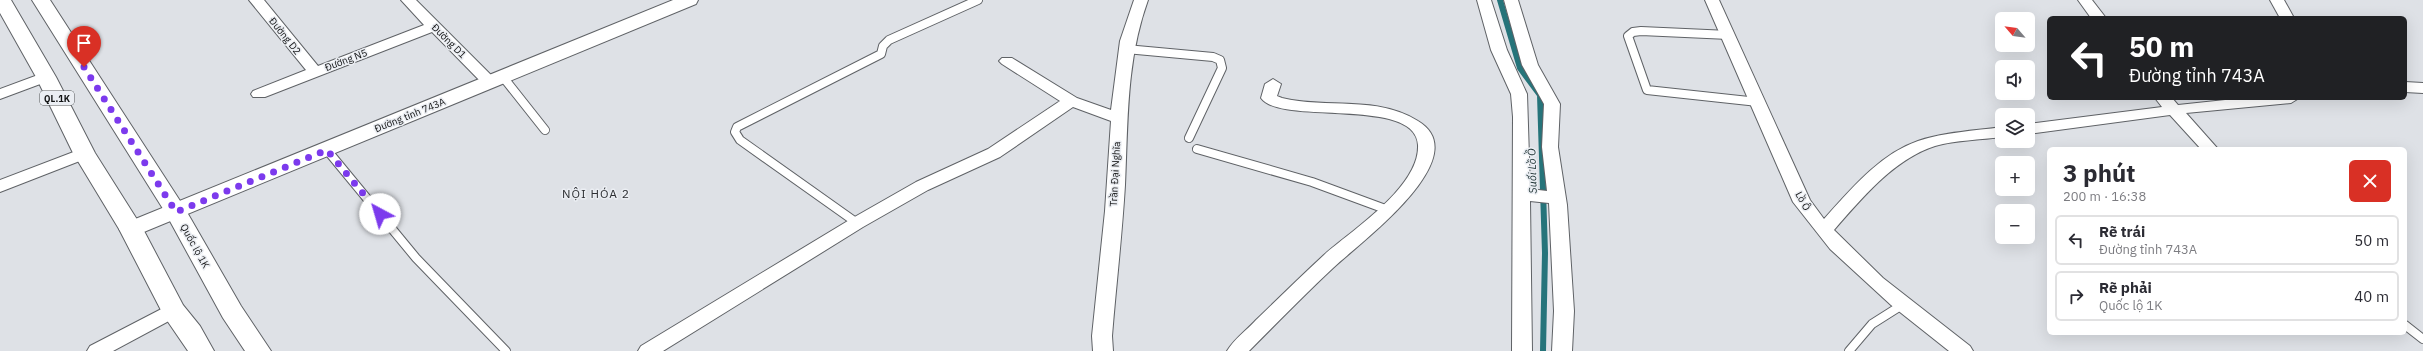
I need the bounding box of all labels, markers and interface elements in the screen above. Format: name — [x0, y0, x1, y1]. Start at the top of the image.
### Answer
north arrow — [1995, 12, 2035, 52]
map controls — [1995, 12, 2035, 244]
street label: Đường D2 — [266, 15, 304, 57]
street label: Đường D1 — [429, 21, 469, 61]
pin — [67, 26, 101, 67]
text: 50 m — [2129, 28, 2194, 65]
icon: arrive — [73, 32, 95, 54]
icon: left — [2063, 32, 2115, 84]
street label: Đường N5 — [323, 46, 369, 74]
button: sound — [1995, 60, 2035, 100]
text: Đường tỉnh 743A — [2129, 64, 2265, 87]
road number: QL.1K — [40, 91, 74, 105]
street label: Đường tỉnh 743A — [373, 95, 448, 135]
button: layers — [1995, 108, 2035, 148]
street label: Trần Đại Nghĩa — [1107, 141, 1123, 207]
water label: Suối Lồ Ồ — [1522, 148, 1540, 194]
button: + — [1995, 156, 2035, 196]
text: 3 phút — [2063, 157, 2135, 189]
button: close — [2349, 160, 2391, 202]
district label: NỘI HÓA 2 — [562, 186, 630, 201]
text: 200 m · 16:38 — [2063, 188, 2146, 205]
street label: Lồ Ô — [1792, 189, 1814, 213]
position arrow — [359, 193, 401, 235]
button: − — [1995, 204, 2035, 244]
street label: Quốc lộ 1K — [177, 222, 213, 271]
text: Rẽ trái — [2099, 222, 2145, 241]
icon: left — [2065, 229, 2087, 251]
text: 50 m — [2354, 231, 2389, 250]
text: Đường tỉnh 743A — [2099, 241, 2197, 258]
text: Rẽ phải — [2099, 278, 2152, 297]
icon: right — [2065, 285, 2087, 307]
text: 40 m — [2354, 287, 2389, 306]
text: Quốc lộ 1K — [2099, 297, 2162, 314]

